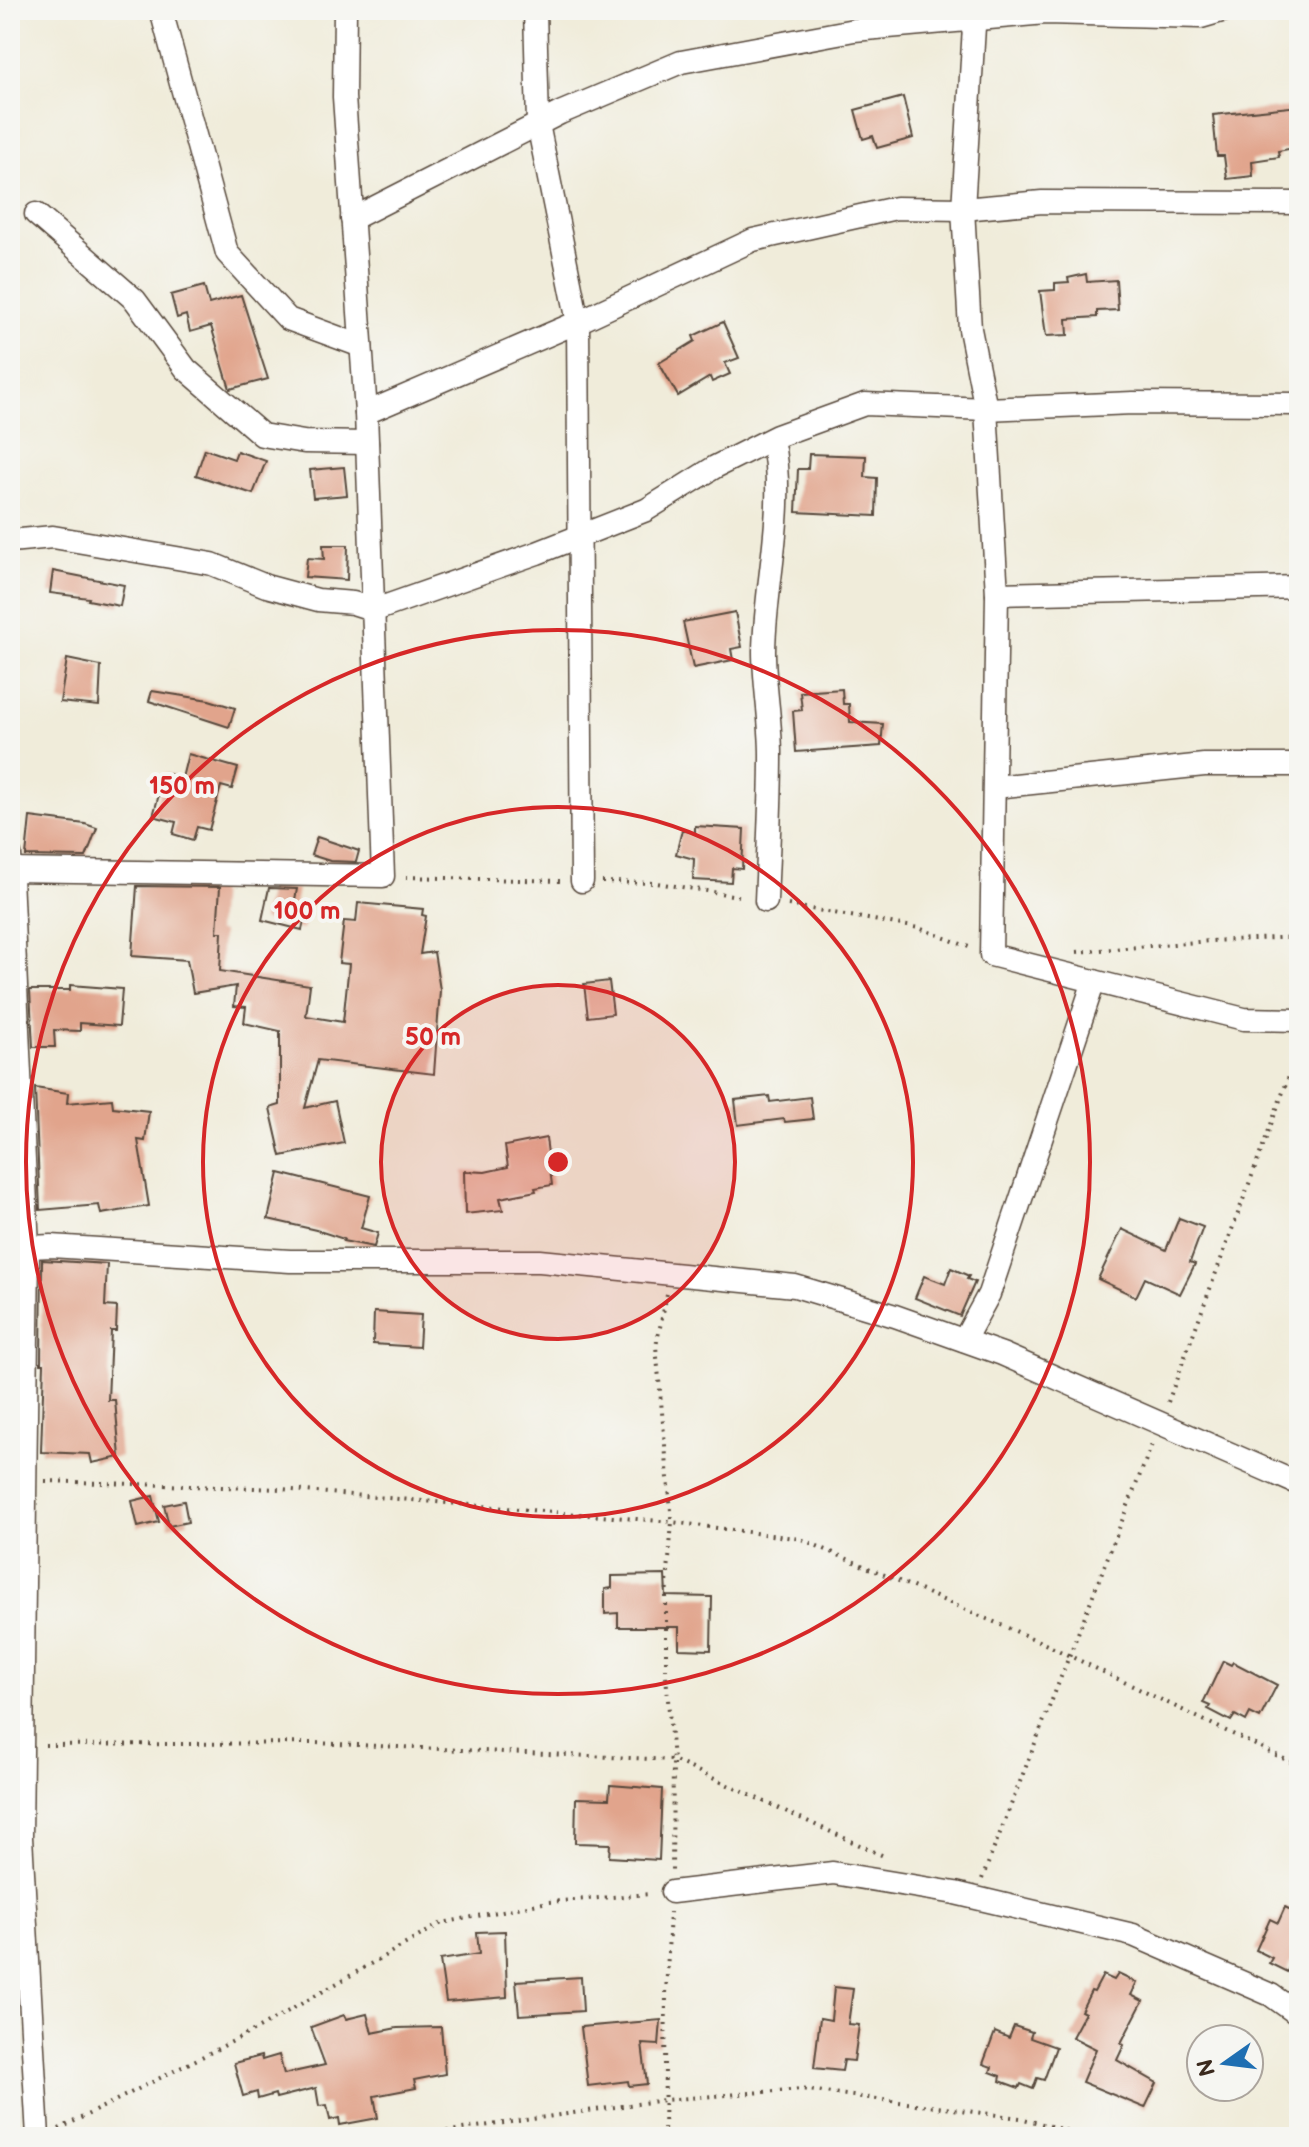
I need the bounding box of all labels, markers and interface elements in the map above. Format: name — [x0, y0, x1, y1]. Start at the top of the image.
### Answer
text: 150 m — [149, 772, 215, 801]
text: 100 m — [274, 897, 340, 926]
text: 50 m — [405, 1023, 461, 1052]
centre of rings — [544, 1148, 572, 1176]
north arrow — [1185, 2023, 1265, 2103]
text: N — [1192, 2056, 1222, 2079]

